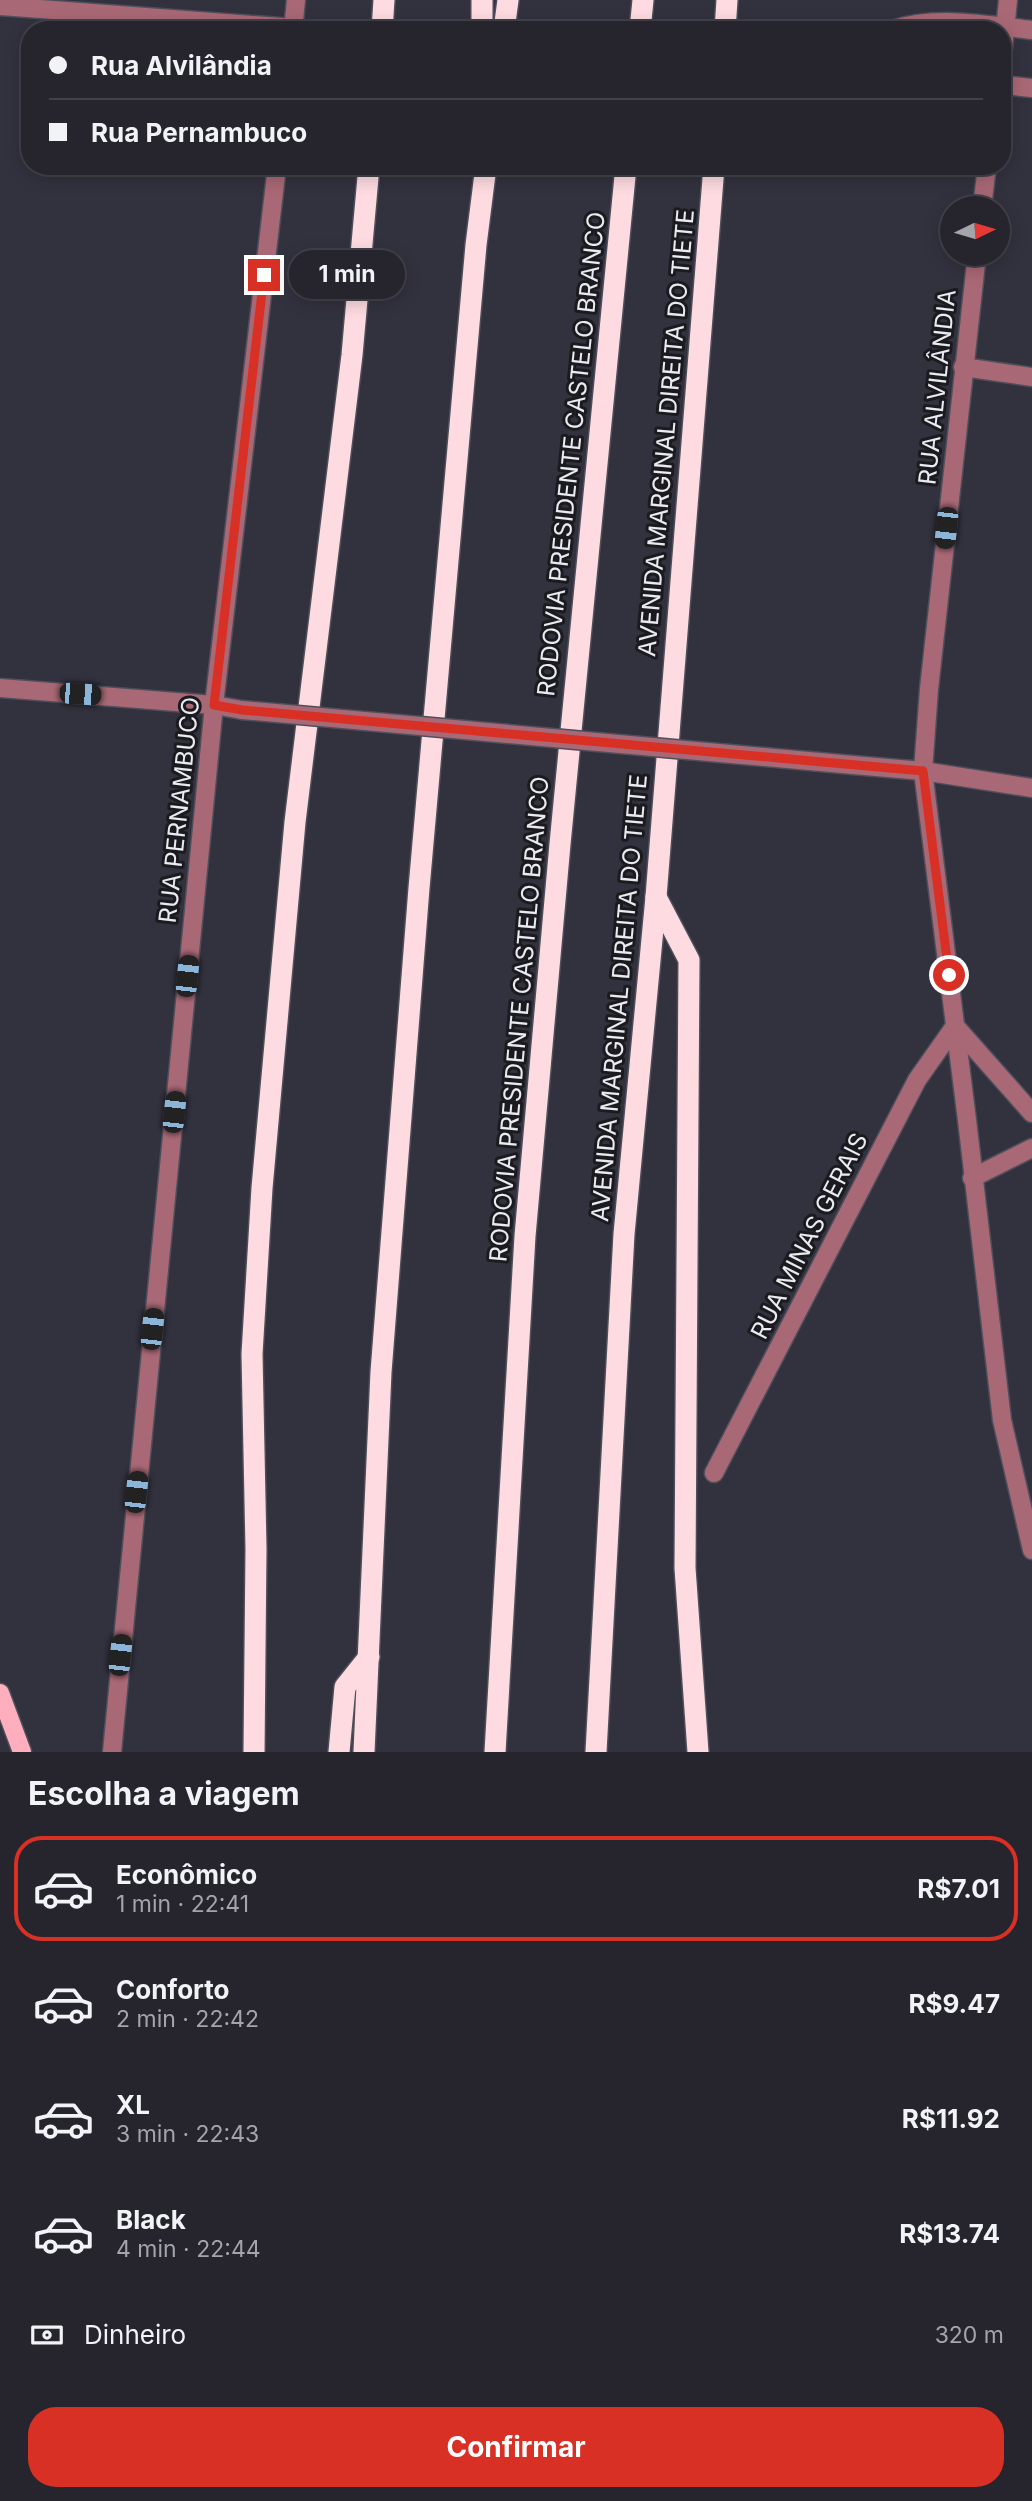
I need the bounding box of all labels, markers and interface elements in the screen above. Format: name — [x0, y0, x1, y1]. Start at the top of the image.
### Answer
text: Rua Alvilândia — [91, 50, 272, 81]
text: Rua Pernambuco — [91, 117, 307, 148]
north arrow — [940, 196, 1010, 266]
map controls — [940, 196, 1010, 266]
street label: AVENIDA MARGINAL DIREITA DO TIETE — [632, 208, 700, 658]
street label: RODOVIA PRESIDENTE CASTELO BRANCO — [531, 210, 611, 698]
callout: 1 min — [288, 250, 404, 300]
route end — [248, 259, 280, 291]
text: 1 min — [319, 260, 375, 288]
street label: RUA ALVILÂNDIA — [911, 288, 962, 486]
car — [934, 506, 959, 550]
car — [59, 682, 102, 706]
street label: RUA PERNAMBUCO — [153, 696, 205, 924]
street label: AVENIDA MARGINAL DIREITA DO TIETE — [585, 773, 653, 1223]
street label: RODOVIA PRESIDENTE CASTELO BRANCO — [483, 775, 555, 1263]
car — [175, 954, 200, 998]
route start — [933, 959, 965, 991]
car — [162, 1090, 187, 1134]
street label: RUA MINAS GERAIS — [744, 1128, 874, 1344]
car — [140, 1307, 165, 1351]
car — [124, 1470, 149, 1514]
car — [108, 1633, 133, 1677]
text: Escolha a viagem — [28, 1774, 300, 1813]
icon: car — [32, 1857, 95, 1920]
text: Econômico — [116, 1859, 257, 1890]
text: R$7.01 — [917, 1873, 1000, 1904]
text: 1 min · 22:41 — [116, 1890, 249, 1918]
icon: car — [32, 1972, 95, 2035]
text: Conforto — [116, 1974, 229, 2005]
text: R$9.47 — [908, 1988, 1000, 2019]
text: 2 min · 22:42 — [116, 2005, 259, 2033]
icon: car — [32, 2087, 95, 2150]
text: XL — [116, 2089, 150, 2120]
text: R$11.92 — [902, 2103, 1000, 2134]
text: 3 min · 22:43 — [116, 2120, 259, 2148]
icon: car — [32, 2202, 95, 2265]
text: Black — [116, 2204, 186, 2235]
text: R$13.74 — [899, 2218, 1000, 2249]
text: 4 min · 22:44 — [116, 2235, 261, 2263]
icon: cash — [28, 2316, 66, 2354]
text: Dinheiro — [84, 2319, 186, 2350]
text: 320 m — [935, 2321, 1004, 2349]
button: Confirmar — [28, 2407, 1004, 2487]

